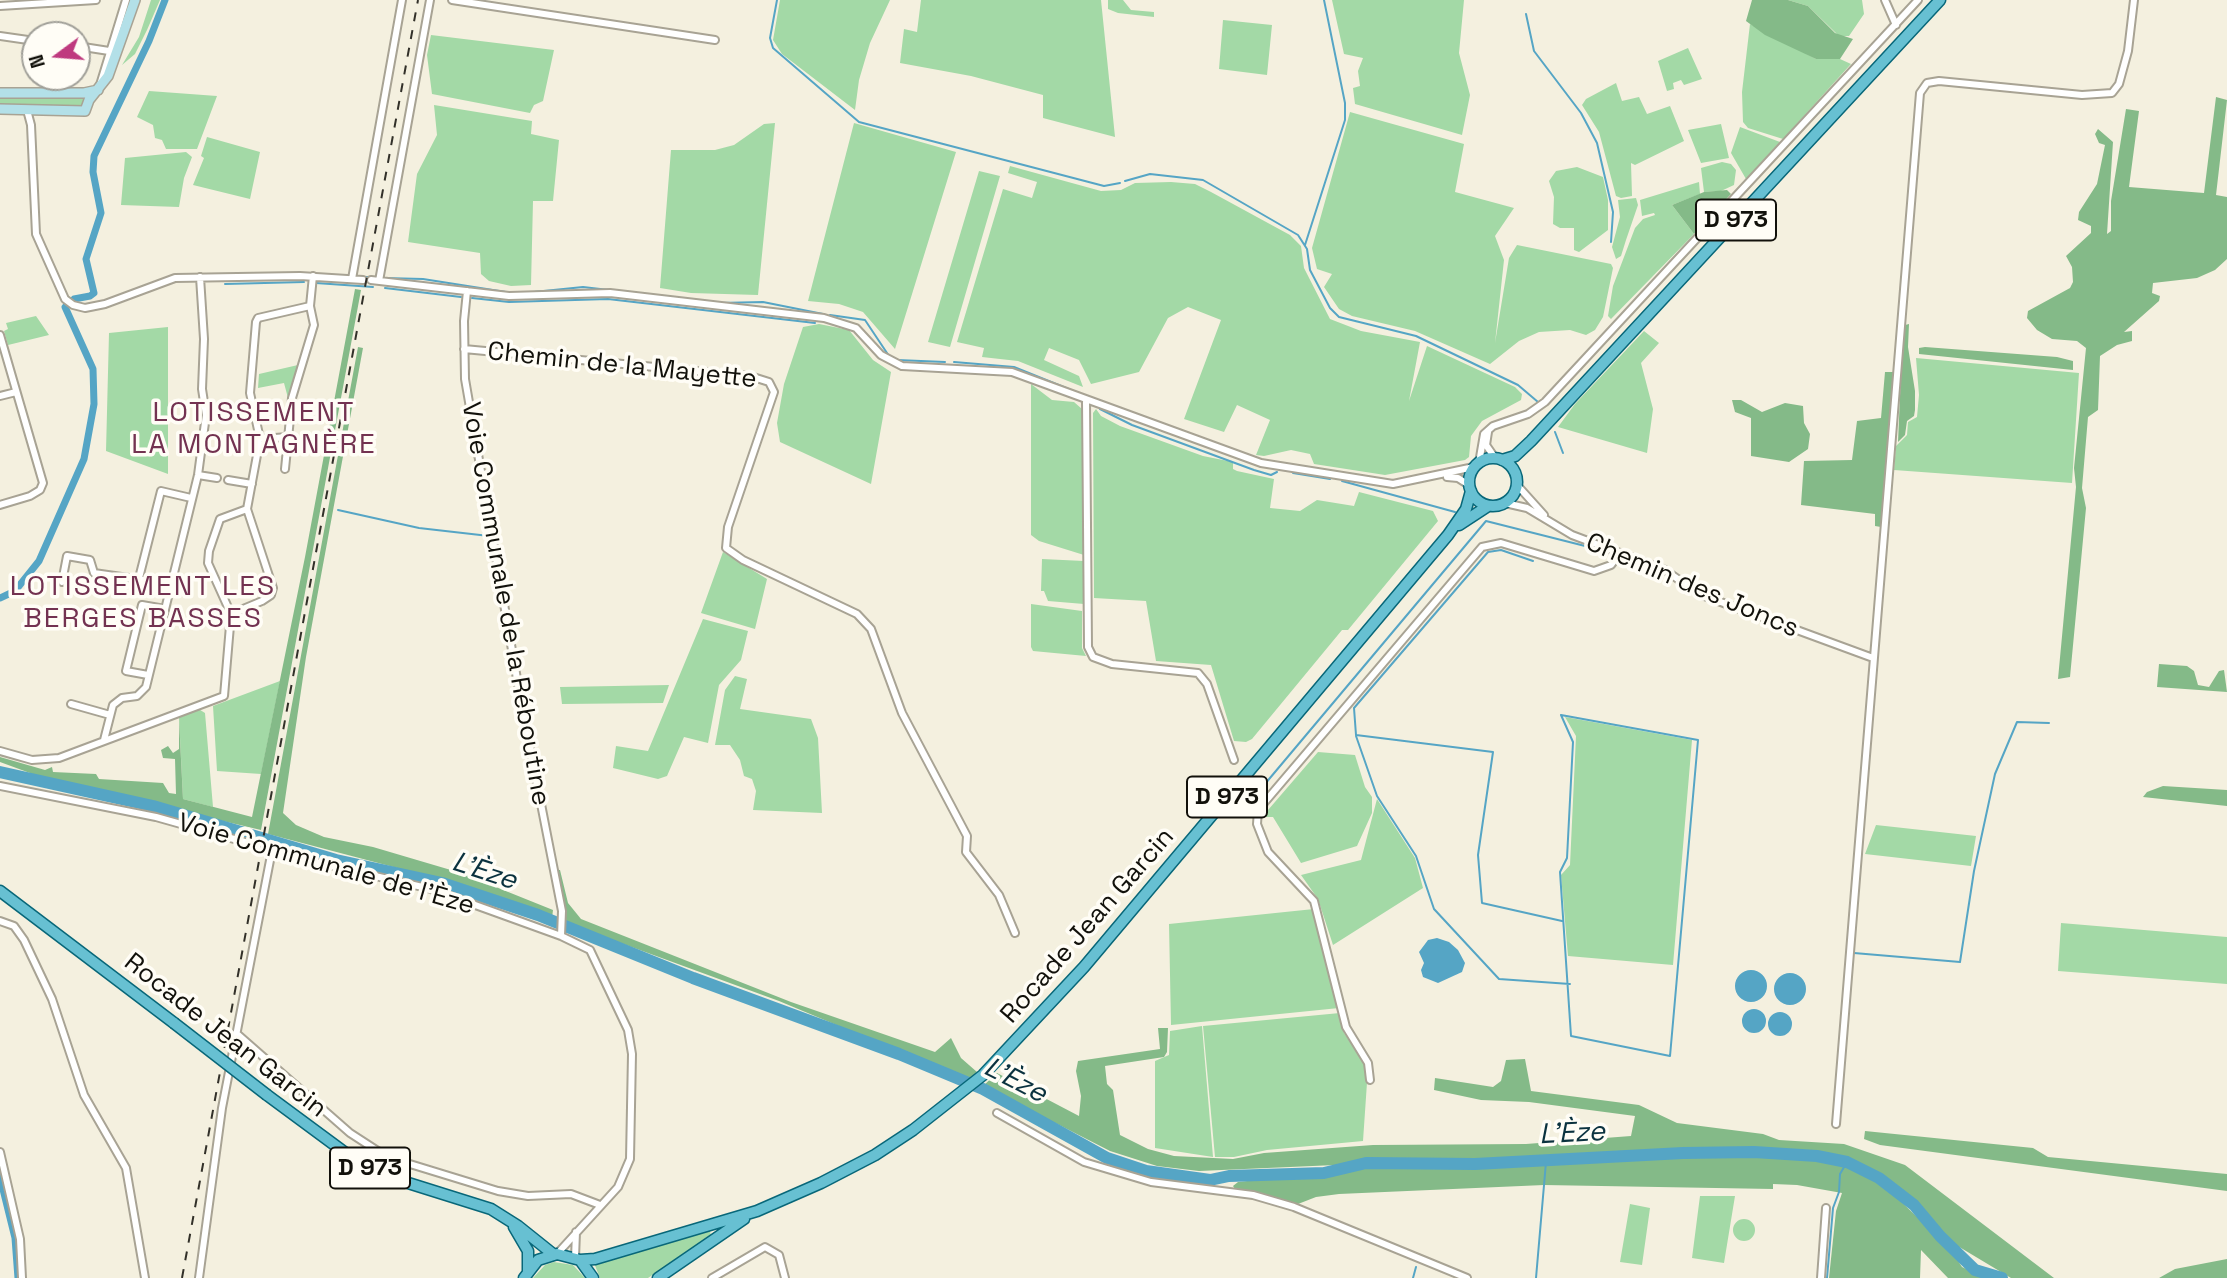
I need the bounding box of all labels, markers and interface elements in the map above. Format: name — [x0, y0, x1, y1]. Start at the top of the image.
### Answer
north arrow — [21, 21, 91, 91]
text: N — [23, 52, 51, 71]
road number: D 973 — [1696, 200, 1776, 240]
street label: Chemin de la Mayette — [486, 336, 758, 396]
district label: LOTISSEMENT LA MONTAGNÈRE — [133, 396, 375, 462]
street label: Voie Communale de la Réboutine — [454, 400, 556, 808]
street label: Chemin des Joncs — [1581, 527, 1803, 645]
district label: LOTISSEMENT LES BERGES BASSES — [12, 570, 274, 636]
road number: D 973 — [1187, 776, 1267, 818]
street label: Voie Communale de l'Èze — [174, 808, 478, 922]
street label: Rocade Jean Garcin — [995, 822, 1181, 1030]
water label: L'Èze — [448, 846, 520, 898]
street label: Rocade Jean Garcin — [118, 947, 332, 1125]
water label: L'Èze — [978, 1051, 1052, 1111]
water label: L'Èze — [1538, 1116, 1606, 1152]
road number: D 973 — [330, 1148, 410, 1188]

